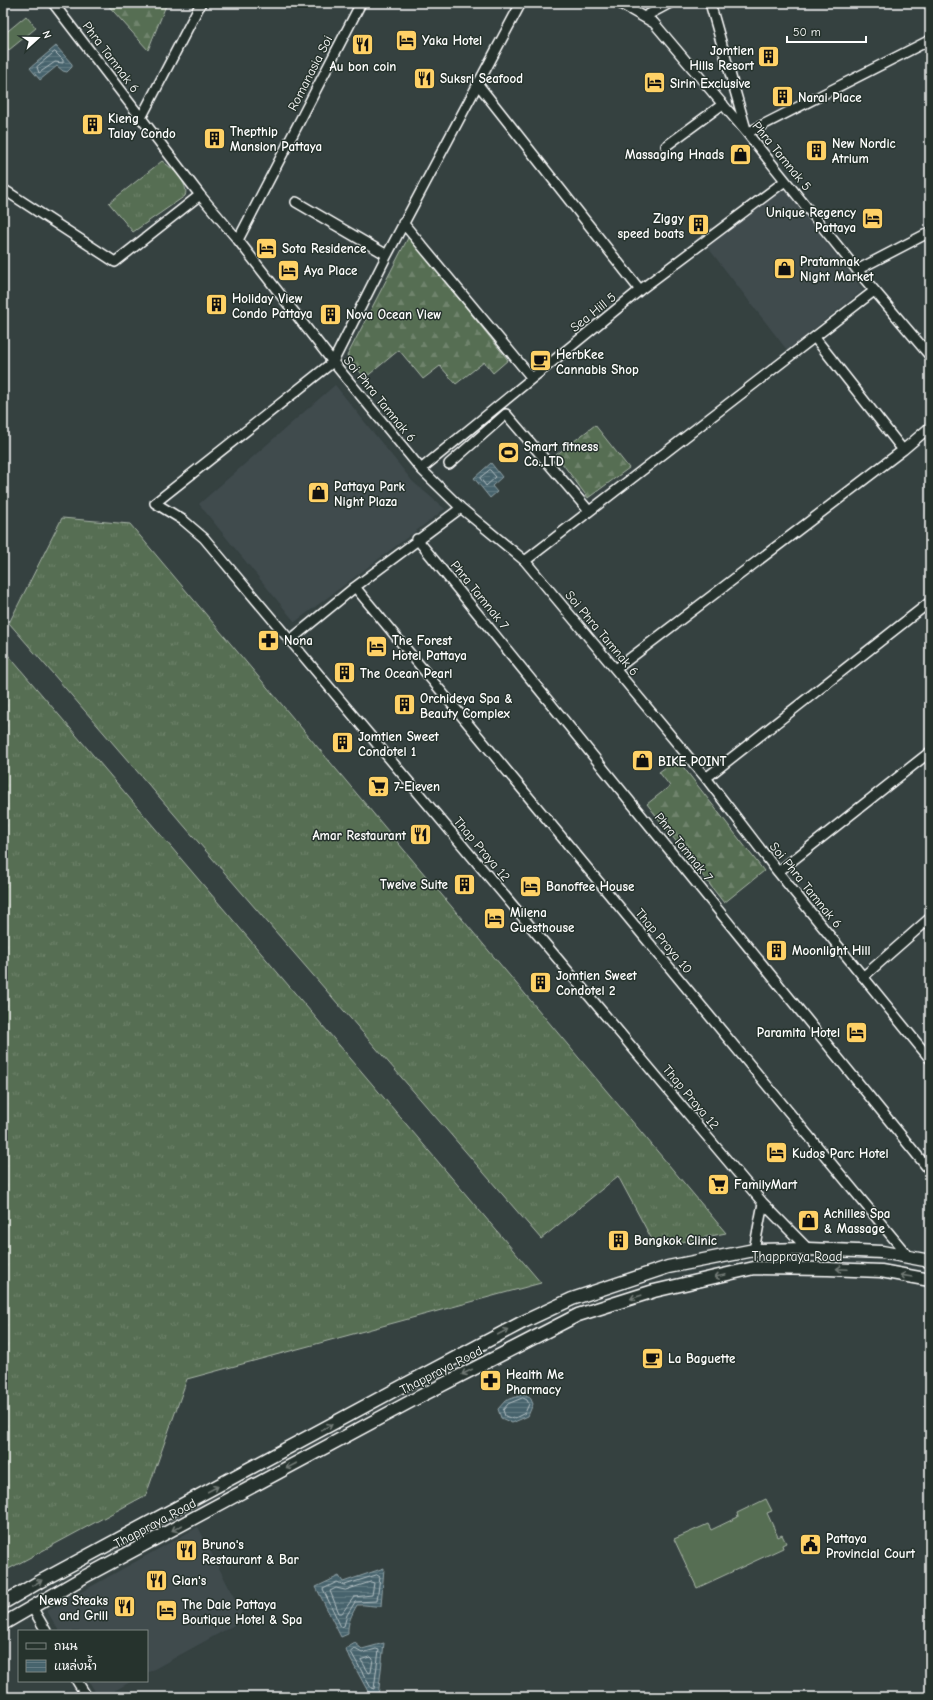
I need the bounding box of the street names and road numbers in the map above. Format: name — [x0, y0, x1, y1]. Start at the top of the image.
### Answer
street label: Phra Tamnak 6 — [79, 19, 143, 95]
street label: Romanasia Soi — [285, 33, 335, 113]
street label: Phra Tamnak 5 — [749, 118, 815, 194]
street label: Sea Hill 5 — [567, 289, 619, 335]
street label: Soi Phra Tamnak 6 — [341, 353, 419, 445]
street label: Phra Tamnak 7 — [448, 558, 512, 632]
street label: Soi Phra Tamnak 6 — [562, 588, 642, 678]
street label: Phra Tamnak 7 — [652, 810, 716, 884]
street label: Thap Praya 12 — [451, 814, 513, 884]
street label: Soi Phra Tamnak 6 — [767, 839, 845, 931]
street label: Thap Praya 10 — [632, 905, 696, 977]
street label: Thap Praya 12 — [660, 1062, 722, 1132]
street label: Thappraya Road — [752, 1249, 842, 1264]
street label: Thappraya Road — [397, 1343, 485, 1397]
street label: Thappraya Road — [111, 1495, 199, 1551]

